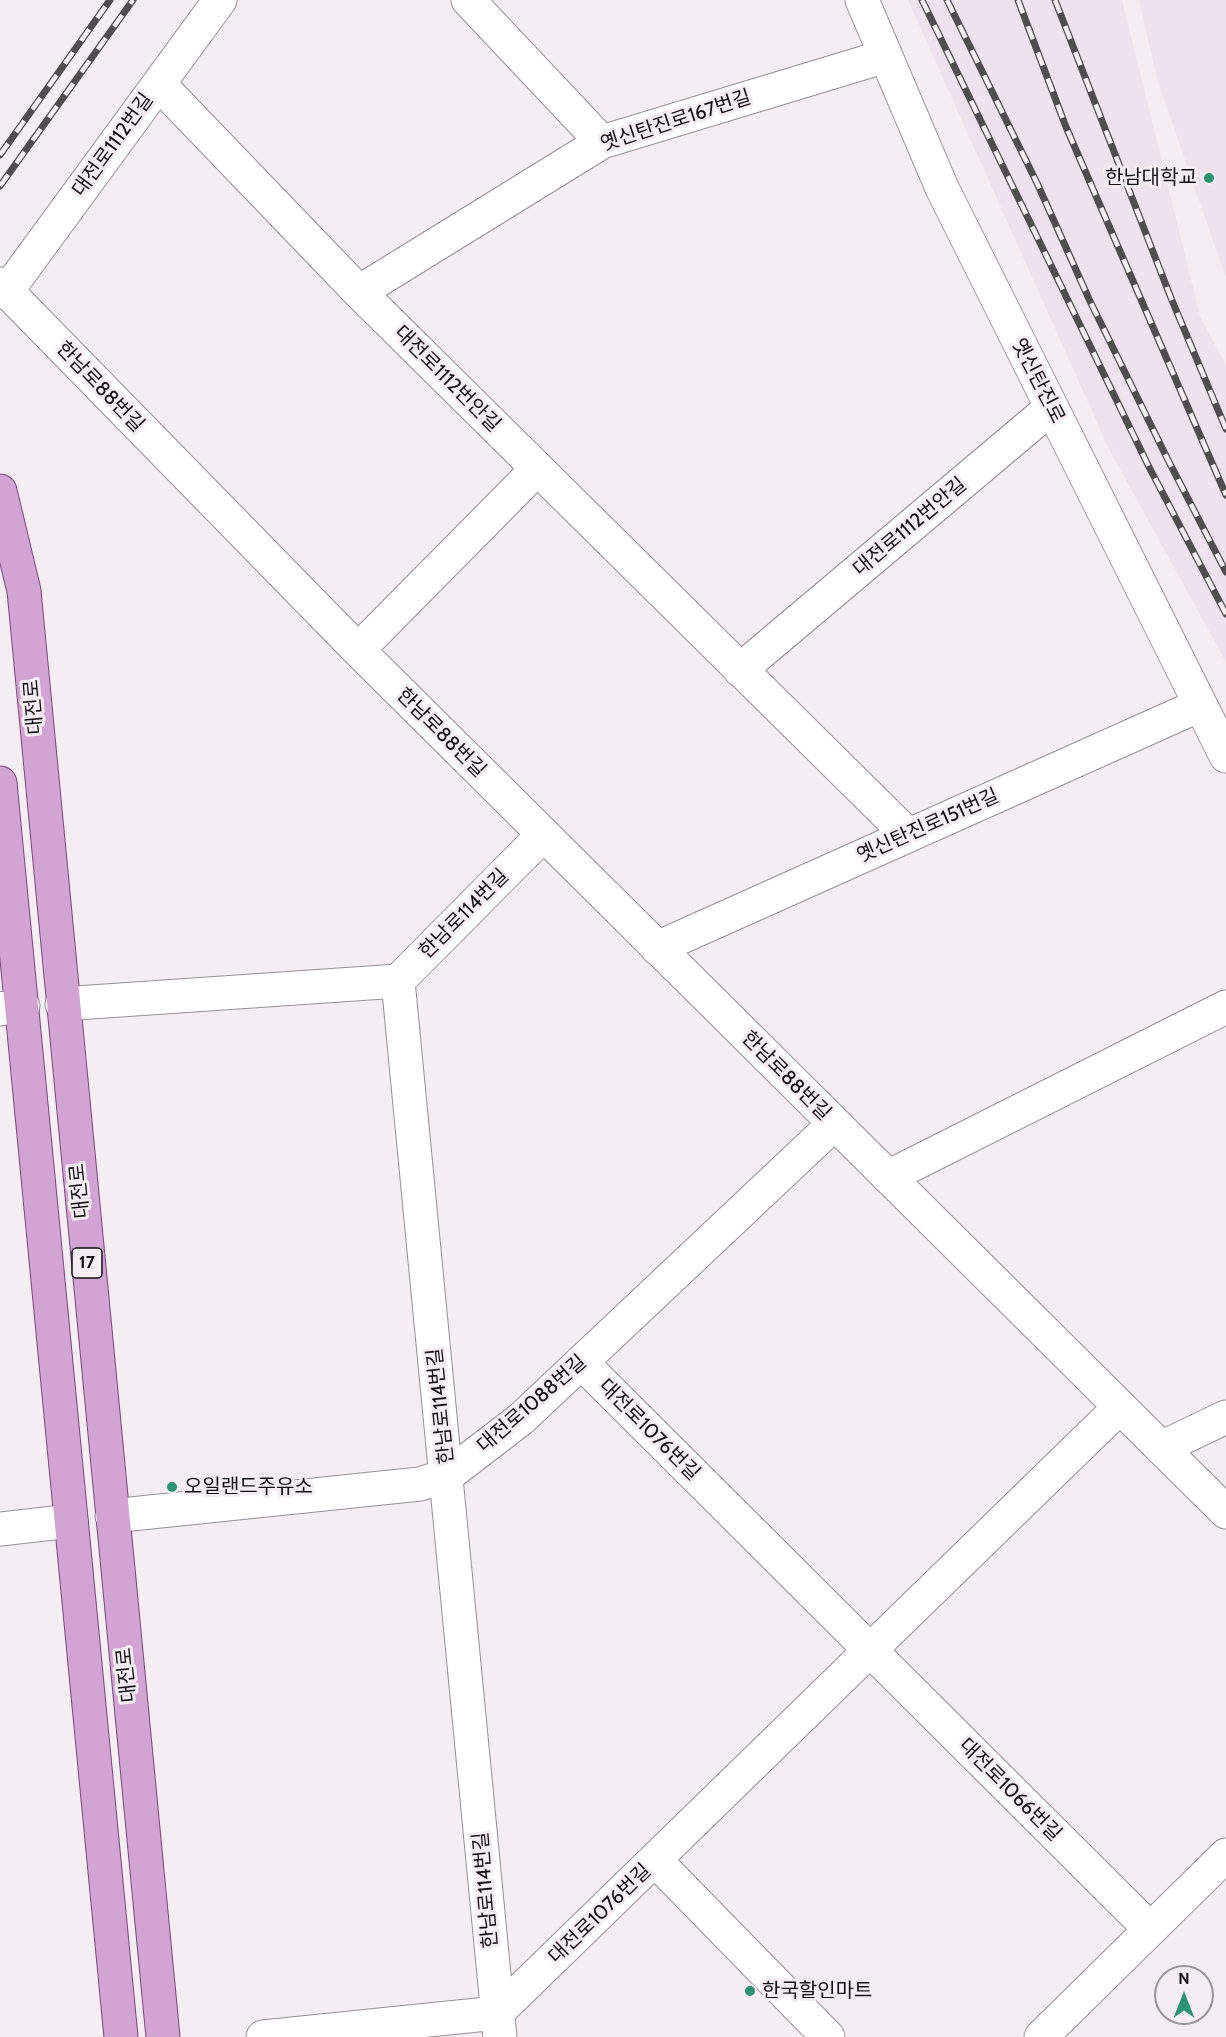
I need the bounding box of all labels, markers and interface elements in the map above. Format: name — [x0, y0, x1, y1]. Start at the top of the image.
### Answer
street label: 옛신탄진로167번길 — [598, 85, 754, 157]
street label: 대전로1112번길 — [67, 89, 159, 201]
place label: 한남대학교 — [1105, 166, 1197, 190]
marker: 한남대학교 — [1202, 171, 1216, 185]
street label: 대전로1112번안길 — [389, 321, 505, 437]
street label: 옛신탄진로 — [1006, 335, 1070, 427]
street label: 한남로88번길 — [51, 337, 149, 437]
street label: 대전로1112번안길 — [848, 473, 972, 581]
street label: 대전로 — [20, 678, 48, 736]
street label: 한남로88번길 — [391, 683, 491, 783]
street label: 옛신탄진로151번길 — [853, 784, 1003, 868]
street label: 한남로114번길 — [414, 864, 514, 964]
street label: 한남로88번길 — [736, 1026, 836, 1126]
street label: 대전로 — [65, 1162, 95, 1220]
road number: 17 — [72, 1248, 102, 1278]
street label: 한남로114번길 — [423, 1347, 459, 1465]
street label: 대전로1088번길 — [473, 1350, 591, 1458]
street label: 대전로1076번길 — [593, 1374, 705, 1486]
place label: 오일랜드주유소 — [184, 1475, 313, 1499]
marker: 오일랜드주유소 — [165, 1480, 179, 1494]
street label: 대전로 — [112, 1646, 142, 1704]
street label: 대전로1066번길 — [954, 1734, 1066, 1846]
street label: 한남로114번길 — [469, 1831, 503, 1949]
street label: 대전로1076번길 — [544, 1859, 656, 1969]
north arrow — [1154, 1965, 1214, 2025]
text: N — [1178, 1969, 1190, 1988]
place label: 한국할인마트 — [762, 1979, 872, 2003]
marker: 한국할인마트 — [743, 1984, 757, 1998]

